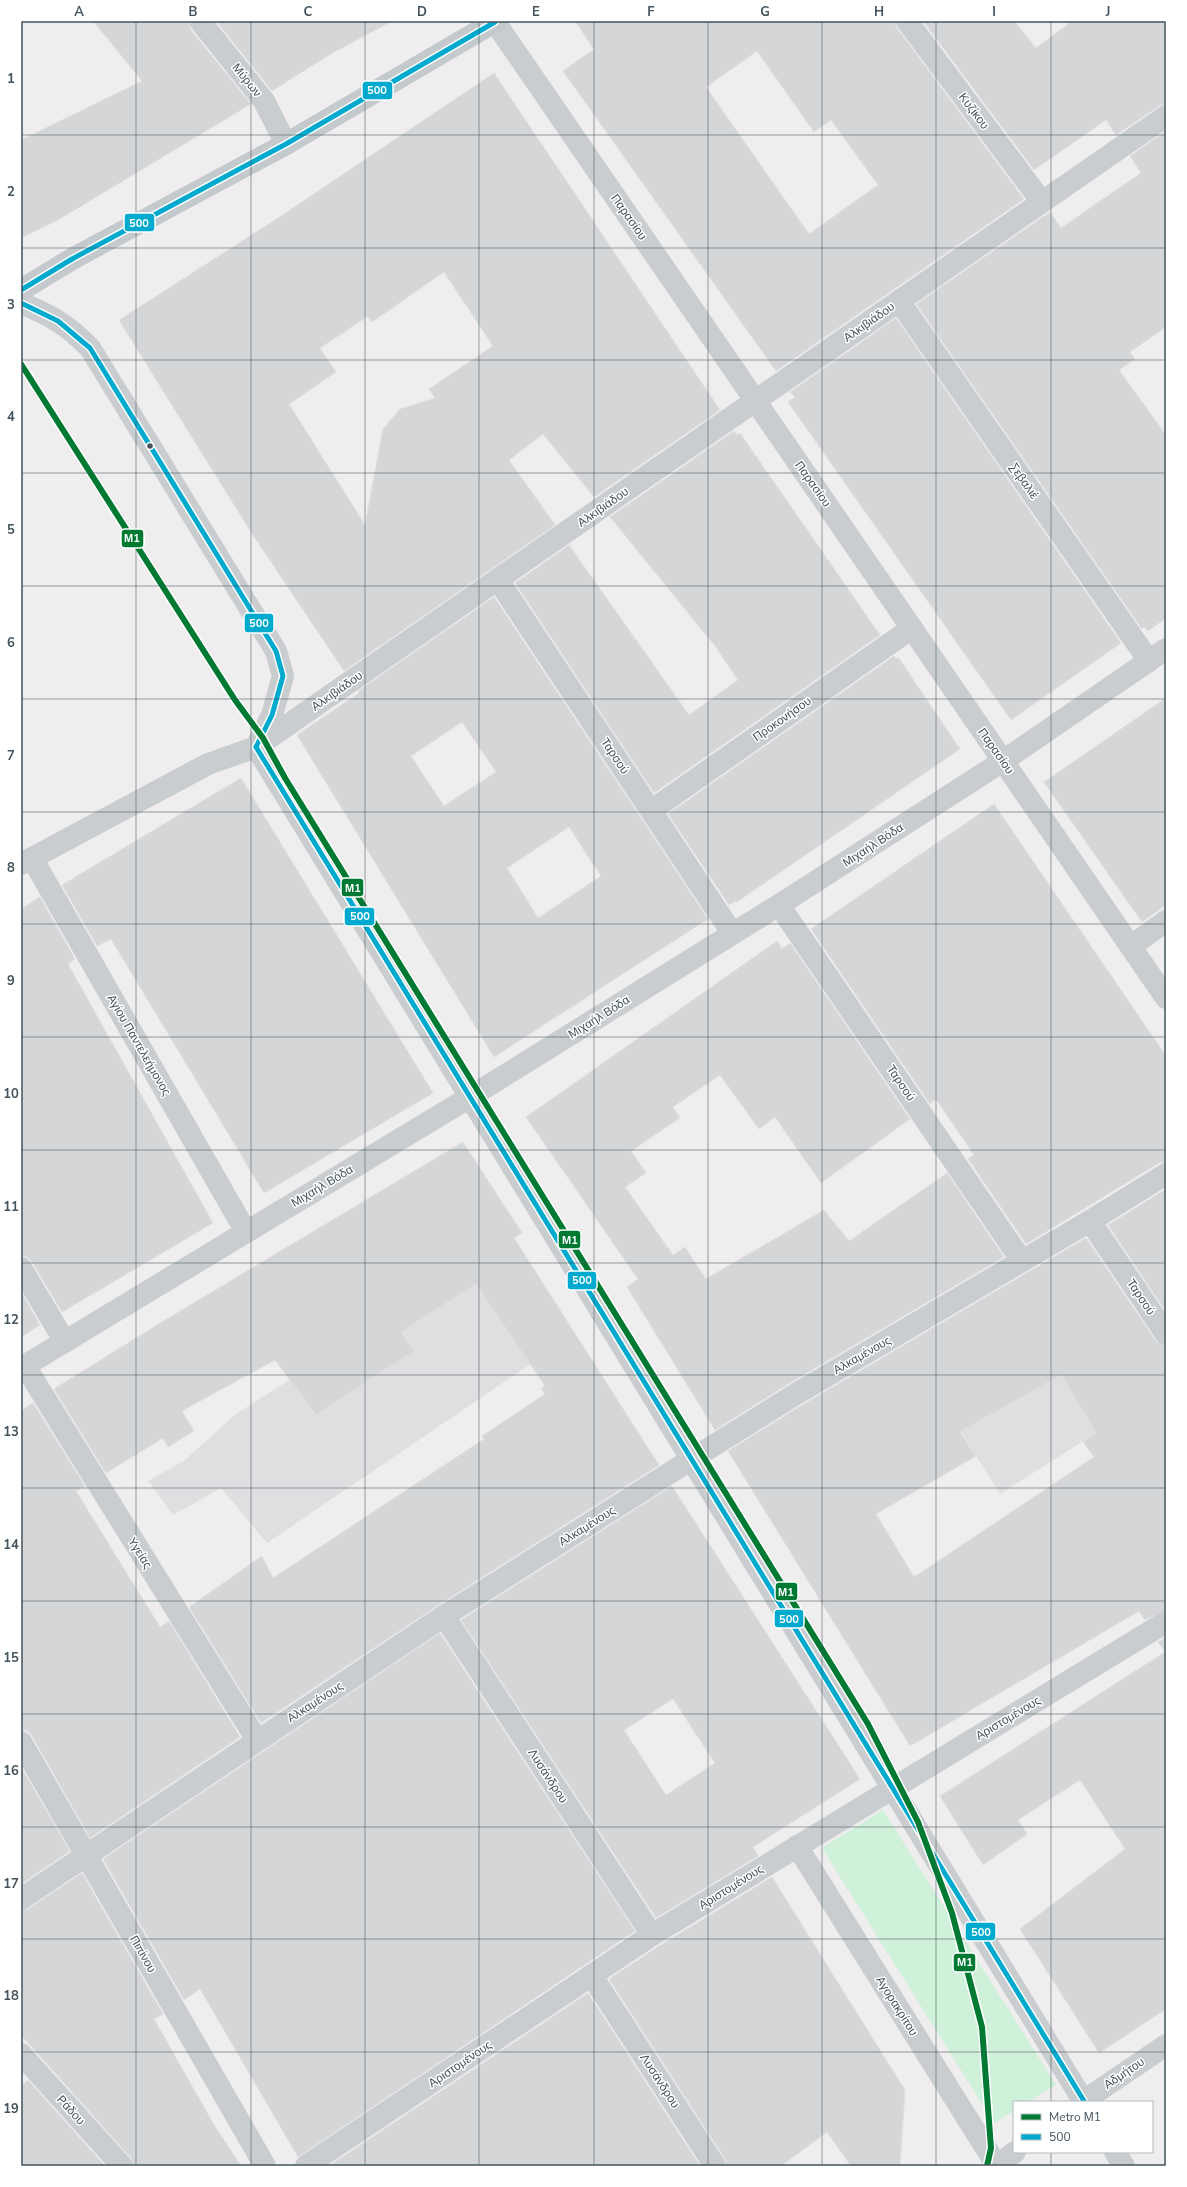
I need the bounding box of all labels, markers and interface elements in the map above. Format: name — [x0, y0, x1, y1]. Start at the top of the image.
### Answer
text: A — [74, 3, 84, 21]
text: B — [189, 3, 198, 21]
text: C — [304, 3, 313, 21]
text: D — [417, 3, 427, 21]
text: E — [532, 3, 540, 21]
text: F — [647, 3, 655, 21]
text: G — [760, 3, 770, 21]
text: H — [874, 3, 884, 21]
text: I — [992, 3, 996, 21]
text: J — [1105, 3, 1110, 21]
street label: Μύρων — [229, 60, 265, 100]
text: 1 — [7, 70, 15, 88]
line badge: 500 — [362, 81, 393, 100]
text: 500 — [367, 83, 387, 98]
street label: Κυζίκου — [955, 90, 993, 132]
text: 2 — [7, 183, 15, 201]
street label: Παρασίου — [607, 191, 651, 243]
line badge: 500 — [124, 213, 155, 232]
text: 500 — [129, 216, 149, 231]
text: 3 — [7, 296, 15, 314]
street label: Αλκιβιάδου — [840, 298, 898, 346]
text: 4 — [7, 408, 15, 426]
unlabelled marker — [145, 441, 155, 451]
street label: Παρασίου — [791, 458, 835, 510]
street label: Σεβαλιέ — [1006, 460, 1043, 503]
street label: Αλκιβιάδου — [574, 483, 632, 531]
text: 5 — [7, 521, 15, 539]
line badge: Μ1 — [121, 529, 144, 548]
text: Μ1 — [124, 531, 140, 546]
line badge: 500 — [244, 613, 274, 633]
text: 500 — [249, 616, 269, 631]
text: 6 — [7, 634, 15, 652]
street label: Αλκιβιάδου — [308, 667, 366, 715]
street label: Προκονήσου — [750, 693, 814, 745]
street label: Παρασίου — [974, 725, 1018, 777]
street label: Ταρσού — [597, 735, 633, 777]
text: 7 — [7, 747, 15, 765]
street label: Μιχαήλ Βόδα — [839, 819, 907, 871]
text: 8 — [7, 859, 15, 877]
line badge: Μ1 — [341, 878, 364, 897]
text: Μ1 — [345, 881, 361, 896]
line badge: 500 — [344, 907, 375, 926]
text: 500 — [350, 909, 370, 924]
text: 9 — [7, 972, 15, 990]
street label: Αγίου Παντελεήμονος — [103, 991, 175, 1099]
street label: Μιχαήλ Βόδα — [565, 992, 633, 1042]
street label: Ταρσού — [883, 1062, 919, 1104]
text: 10 — [3, 1085, 19, 1103]
street label: Μιχαήλ Βόδα — [288, 1161, 356, 1211]
text: 11 — [3, 1198, 19, 1216]
line badge: Μ1 — [558, 1230, 581, 1249]
text: Μ1 — [562, 1233, 578, 1248]
line badge: 500 — [567, 1271, 597, 1290]
text: 500 — [572, 1273, 592, 1288]
street label: Ταρσού — [1123, 1276, 1159, 1318]
text: 12 — [3, 1311, 19, 1329]
street label: Αλκαμένους — [830, 1332, 894, 1378]
text: 13 — [3, 1423, 19, 1441]
street label: Αλκαμένους — [556, 1502, 619, 1550]
street label: Υγείας — [124, 1534, 156, 1572]
text: 14 — [3, 1536, 19, 1554]
line badge: Μ1 — [775, 1582, 798, 1601]
text: Μ1 — [778, 1585, 794, 1600]
line badge: 500 — [774, 1609, 804, 1628]
text: 500 — [779, 1612, 799, 1627]
text: 15 — [3, 1649, 19, 1667]
street label: Αλκαμένους — [284, 1678, 346, 1726]
street label: Αριστομένους — [972, 1692, 1044, 1744]
street label: Λυσάνδρου — [524, 1746, 572, 1806]
text: 16 — [3, 1762, 19, 1780]
street label: Αριστομένους — [696, 1861, 766, 1913]
text: 17 — [3, 1875, 19, 1893]
line badge: 500 — [965, 1922, 996, 1941]
text: 500 — [971, 1925, 991, 1940]
street label: Πιπίνου — [126, 1933, 160, 1975]
line badge: Μ1 — [953, 1953, 976, 1972]
text: Μ1 — [957, 1955, 973, 1970]
street label: Αγορακρίτου — [872, 1973, 922, 2039]
text: 18 — [3, 1987, 19, 2005]
street label: Αριστομένους — [425, 2037, 495, 2091]
street label: Λυσάνδρου — [636, 2051, 684, 2111]
street label: Αδμήτου — [1100, 2054, 1148, 2092]
street label: Ράδου — [53, 2092, 89, 2128]
text: 19 — [3, 2100, 19, 2118]
legend — [1013, 2101, 1153, 2153]
text: Metro Μ1 — [1049, 2109, 1101, 2125]
text: 500 — [1049, 2129, 1071, 2145]

